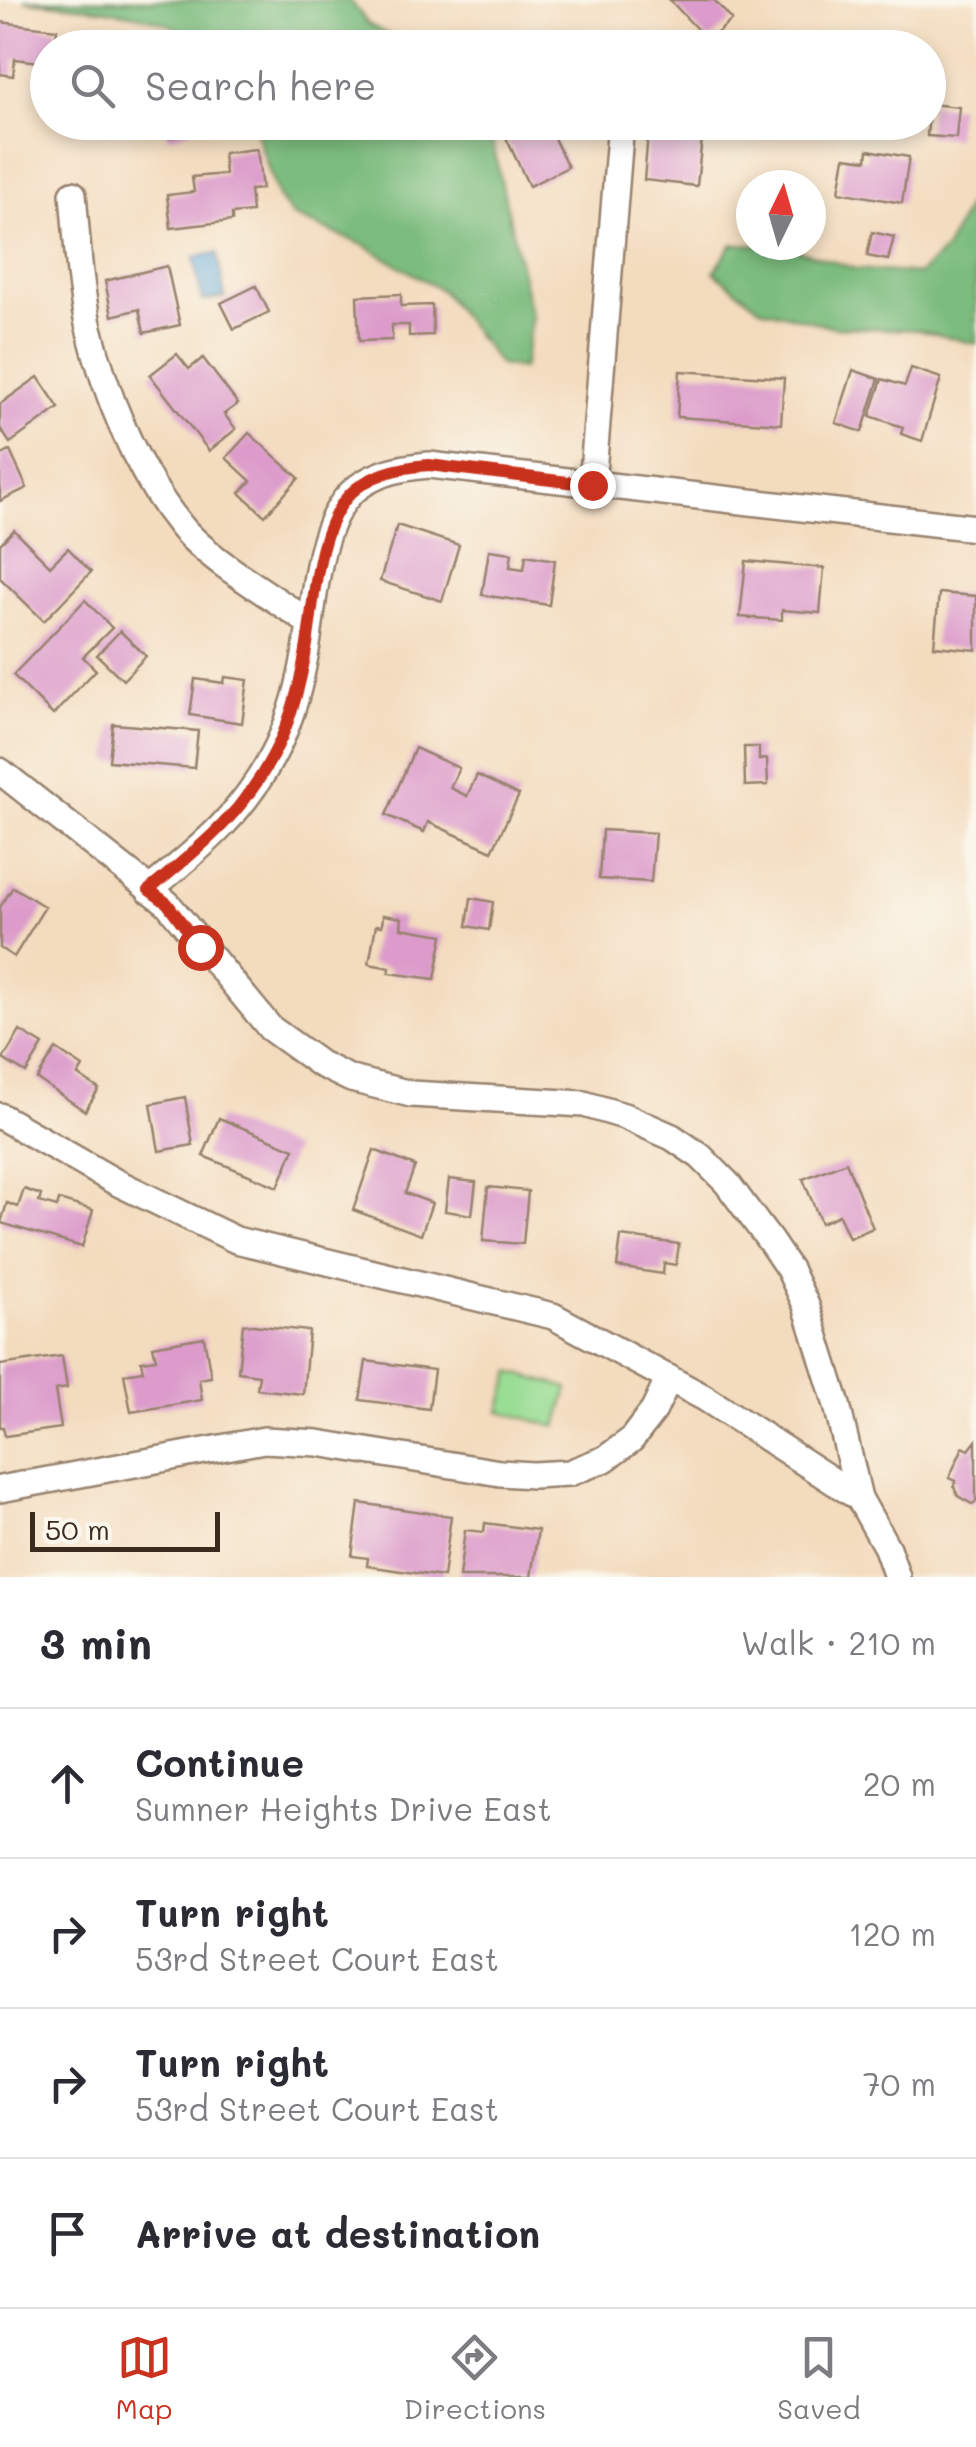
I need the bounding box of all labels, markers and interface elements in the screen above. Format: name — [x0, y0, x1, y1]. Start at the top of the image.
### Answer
search box — [30, 30, 946, 140]
icon: search — [65, 58, 120, 113]
text: Search here — [145, 60, 376, 110]
north arrow — [736, 170, 826, 260]
route end — [570, 463, 616, 509]
route start — [178, 925, 224, 971]
scale bar — [30, 1507, 220, 1552]
text: 50 m — [45, 1511, 110, 1547]
text: 3 min — [40, 1615, 152, 1670]
text: Walk · 210 m — [741, 1621, 936, 1663]
text: Continue — [135, 1737, 304, 1787]
icon: ahead — [40, 1756, 95, 1811]
text: 20 m — [863, 1762, 936, 1804]
text: Sumner Heights Drive East — [135, 1787, 551, 1829]
text: Turn right — [135, 1887, 329, 1937]
icon: right — [40, 1906, 95, 1961]
text: 120 m — [848, 1912, 936, 1954]
text: 53rd Street Court East — [135, 1937, 499, 1979]
text: Turn right — [135, 2037, 329, 2087]
icon: right — [40, 2056, 95, 2111]
text: 70 m — [863, 2062, 936, 2104]
text: 53rd Street Court East — [135, 2087, 499, 2129]
icon: arrive — [40, 2206, 95, 2261]
text: Arrive at destination — [135, 2208, 540, 2258]
tab: Map — [116, 2330, 173, 2426]
tab: Directions — [404, 2330, 546, 2426]
tab: Saved — [777, 2330, 860, 2426]

